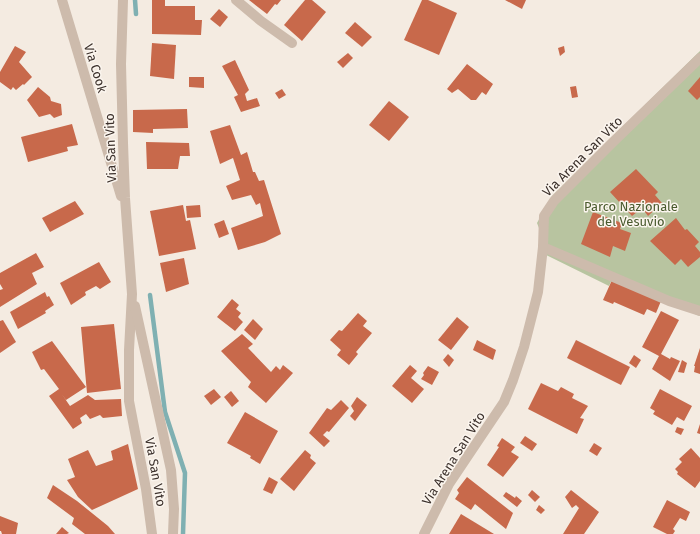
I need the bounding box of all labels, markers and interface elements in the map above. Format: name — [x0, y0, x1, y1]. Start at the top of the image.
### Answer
street label: Via Cook — [81, 42, 110, 95]
street label: Via San Vito — [102, 113, 119, 183]
street label: Via Arena San Vito — [539, 113, 625, 199]
park label: Parco Nazionale del Vesuvio — [584, 199, 678, 229]
street label: Via Arena San Vito — [419, 409, 488, 508]
street label: Via San Vito — [142, 437, 169, 508]

